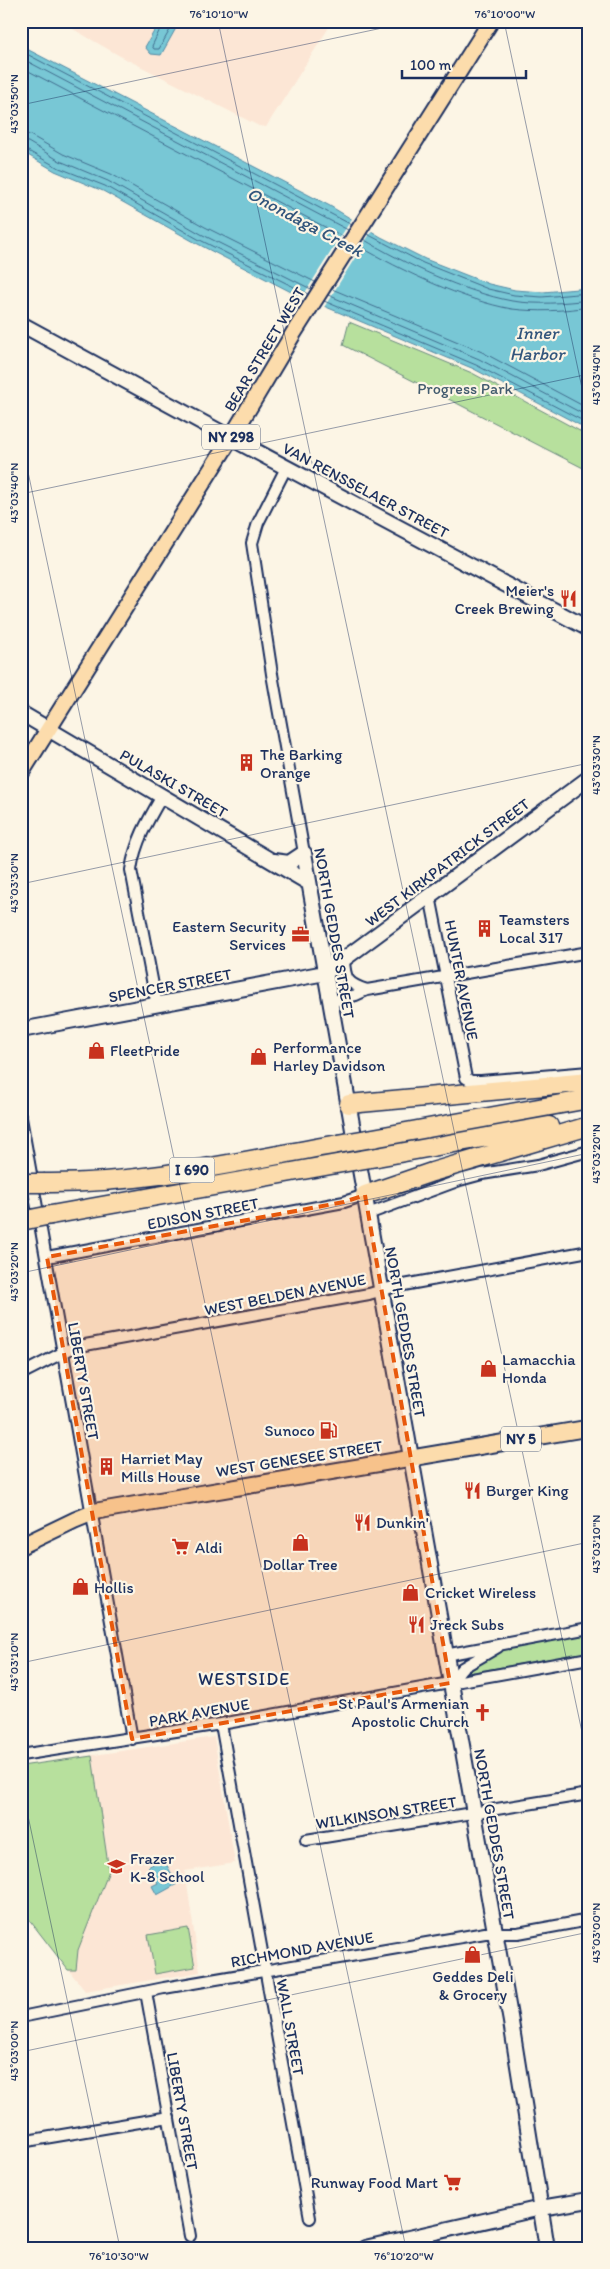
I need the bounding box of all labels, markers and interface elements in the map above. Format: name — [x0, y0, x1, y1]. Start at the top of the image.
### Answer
text: 76°10'10"W — [190, 7, 248, 21]
text: 76°10'00"W — [475, 7, 535, 21]
scale bar — [402, 48, 526, 80]
text: 100 m — [410, 56, 452, 74]
text: 43°03'50"N — [7, 74, 21, 134]
water label: Onondaga Creek — [243, 182, 368, 263]
street label: BEAR STREET WEST — [220, 284, 309, 415]
water label: Inner Harbor — [510, 322, 566, 365]
text: 43°03'40"N — [589, 345, 603, 405]
park label: Progress Park — [417, 379, 514, 398]
road number: NY 298 — [202, 424, 260, 450]
street label: VAN RENSSELAER STREET — [279, 439, 452, 542]
text: 43°03'40"N — [7, 463, 21, 523]
place label: Meier's Creek Brewing — [455, 581, 555, 618]
restaurant icon: Meier's Creek Brewing — [558, 589, 578, 609]
text: 43°03'30"N — [589, 735, 603, 795]
street label: PULASKI STREET — [116, 745, 231, 822]
place label: The Barking Orange — [260, 745, 343, 782]
building icon: The Barking Orange — [236, 753, 256, 773]
street label: WEST KIRKPATRICK STREET — [361, 794, 533, 931]
street label: NORTH GEDDES STREET — [310, 846, 359, 1020]
text: 43°03'30"N — [7, 853, 21, 913]
place label: Teamsters Local 317 — [499, 910, 570, 947]
place label: Eastern Security Services — [172, 917, 286, 954]
street label: HUNTER AVENUE — [441, 918, 483, 1042]
building icon: Teamsters Local 317 — [475, 918, 495, 938]
office icon: Eastern Security Services — [290, 925, 310, 945]
street label: SPENCER STREET — [107, 964, 233, 1007]
place label: Performance Harley Davidson — [273, 1038, 385, 1075]
shop icon: FleetPride — [86, 1040, 106, 1060]
place label: FleetPride — [110, 1041, 180, 1060]
shop icon: Performance Harley Davidson — [249, 1046, 269, 1066]
text: 43°03'20"N — [589, 1124, 603, 1184]
road number: I 690 — [170, 1158, 214, 1182]
street label: EDISON STREET — [146, 1193, 260, 1234]
text: 43°03'20"N — [7, 1242, 21, 1302]
street label: NORTH GEDDES STREET — [381, 1245, 430, 1419]
street label: WEST BELDEN AVENUE — [203, 1269, 368, 1319]
street label: LIBERTY STREET — [64, 1321, 103, 1442]
place label: Lamacchia Honda — [502, 1350, 576, 1387]
shop icon: Lamacchia Honda — [478, 1358, 498, 1378]
fuel station icon: Sunoco — [319, 1420, 339, 1440]
place label: Sunoco — [265, 1421, 315, 1440]
road number: NY 5 — [501, 1426, 541, 1452]
street label: WEST GENESEE STREET — [214, 1436, 384, 1481]
place label: Harriet May Mills House — [121, 1449, 203, 1486]
building icon: Harriet May Mills House — [97, 1457, 117, 1477]
restaurant icon: Burger King — [462, 1480, 482, 1500]
place label: Burger King — [486, 1481, 570, 1500]
restaurant icon: Dunkin' — [352, 1512, 372, 1532]
place label: Dunkin' — [376, 1513, 429, 1532]
text: 43°03'10"N — [589, 1515, 603, 1573]
shop icon: Dollar Tree — [290, 1532, 310, 1552]
supermarket icon: Aldi — [171, 1537, 191, 1557]
place label: Aldi — [195, 1538, 222, 1557]
place label: Dollar Tree — [262, 1555, 338, 1574]
shop icon: Hollis — [70, 1577, 90, 1597]
place label: Hollis — [94, 1578, 134, 1597]
shop icon: Cricket Wireless — [401, 1582, 421, 1602]
place label: Cricket Wireless — [425, 1583, 536, 1602]
restaurant icon: Jreck Subs — [406, 1614, 426, 1634]
place label: Jreck Subs — [430, 1615, 504, 1634]
text: 43°03'10"N — [7, 1633, 21, 1691]
district label: WESTSIDE — [198, 1668, 290, 1690]
street label: PARK AVENUE — [147, 1694, 251, 1731]
place label: St Paul's Armenian Apostolic Church — [338, 1694, 469, 1731]
church icon: St Paul's Armenian Apostolic Church — [473, 1702, 493, 1722]
street label: NORTH GEDDES STREET — [470, 1747, 519, 1921]
street label: WILKINSON STREET — [314, 1792, 458, 1833]
place label: Frazer K-8 School — [130, 1849, 205, 1886]
school or university icon: Frazer K-8 School — [106, 1857, 126, 1877]
text: 43°03'00"N — [589, 1903, 603, 1963]
street label: RICHMOND AVENUE — [229, 1928, 375, 1971]
shop icon: Geddes Deli & Grocery — [463, 1945, 483, 1965]
place label: Geddes Deli & Grocery — [432, 1967, 514, 2004]
street label: WALL STREET — [273, 1977, 308, 2077]
text: 43°03'00"N — [7, 2021, 21, 2081]
street label: LIBERTY STREET — [163, 2051, 202, 2172]
supermarket icon: Runway Food Mart — [442, 2172, 462, 2192]
place label: Runway Food Mart — [311, 2173, 438, 2192]
text: 76°10'30"W — [89, 2249, 149, 2263]
text: 76°10'20"W — [374, 2249, 434, 2263]

